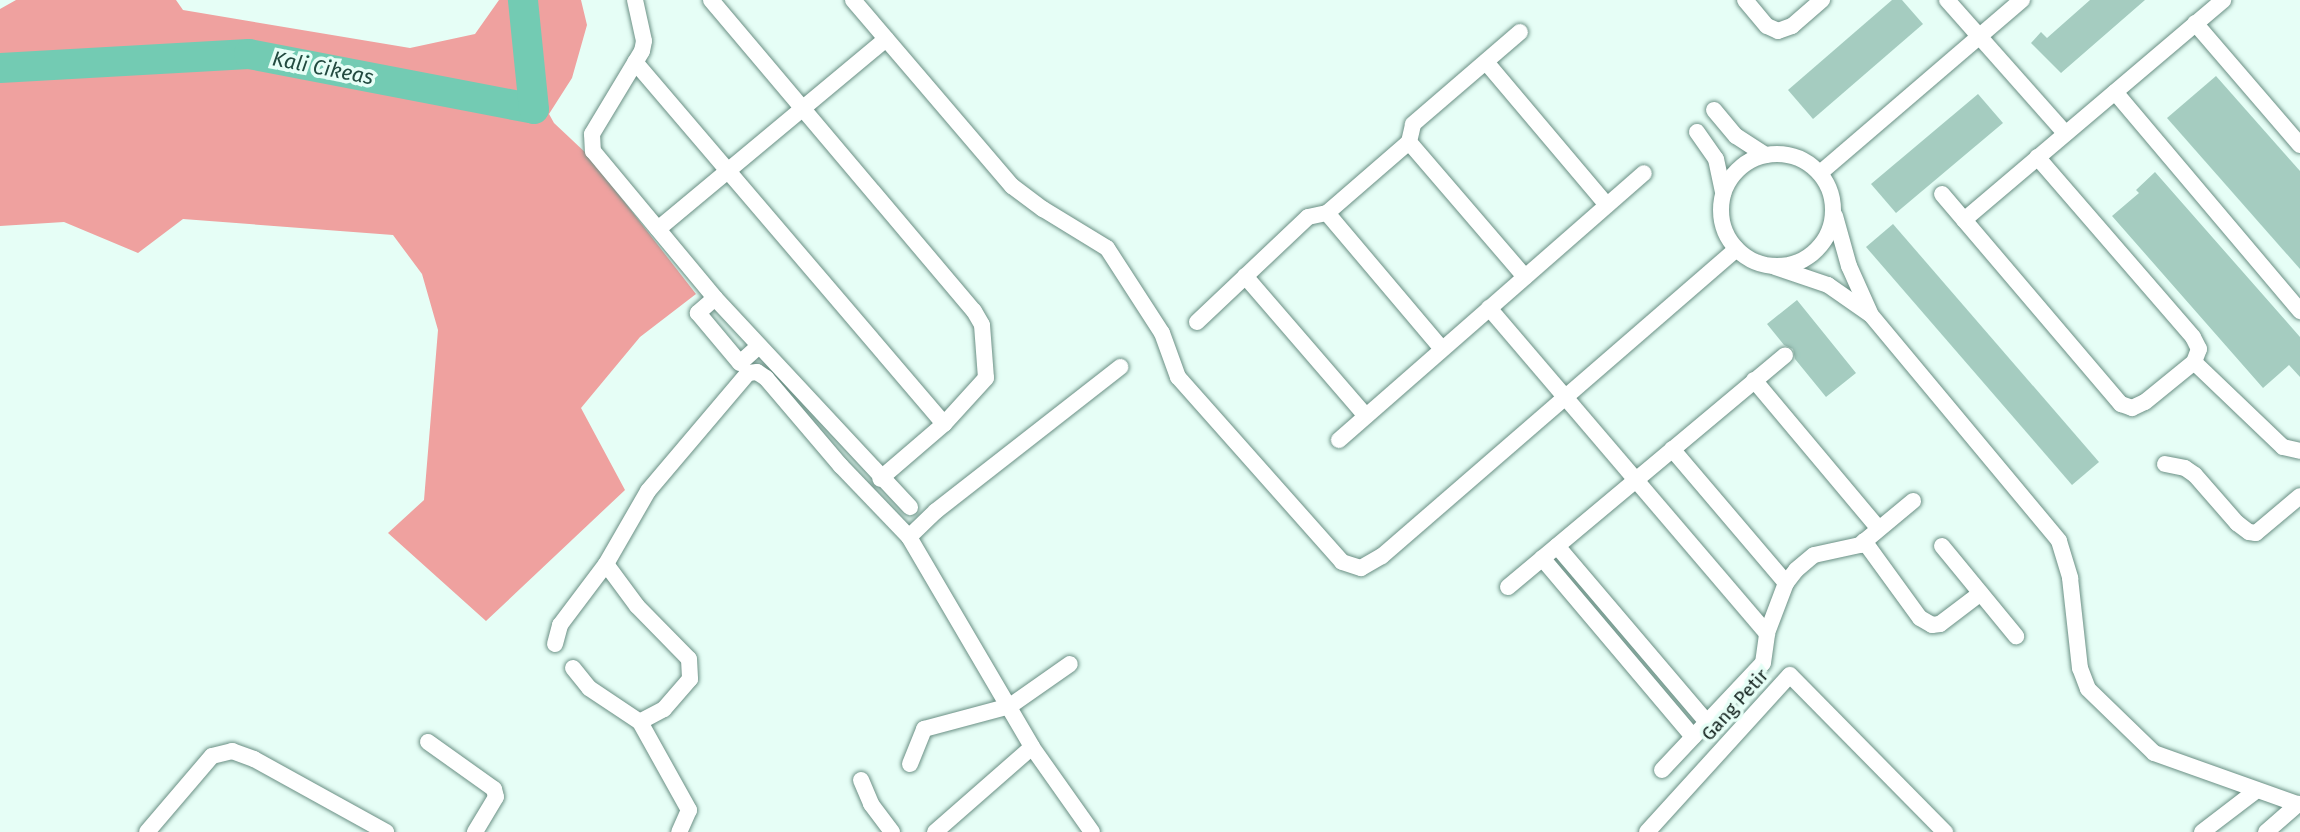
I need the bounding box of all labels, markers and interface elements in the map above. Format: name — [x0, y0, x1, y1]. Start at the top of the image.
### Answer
water label: Kali Cikeas — [270, 46, 376, 90]
street label: Gang Petir — [1697, 664, 1773, 746]

